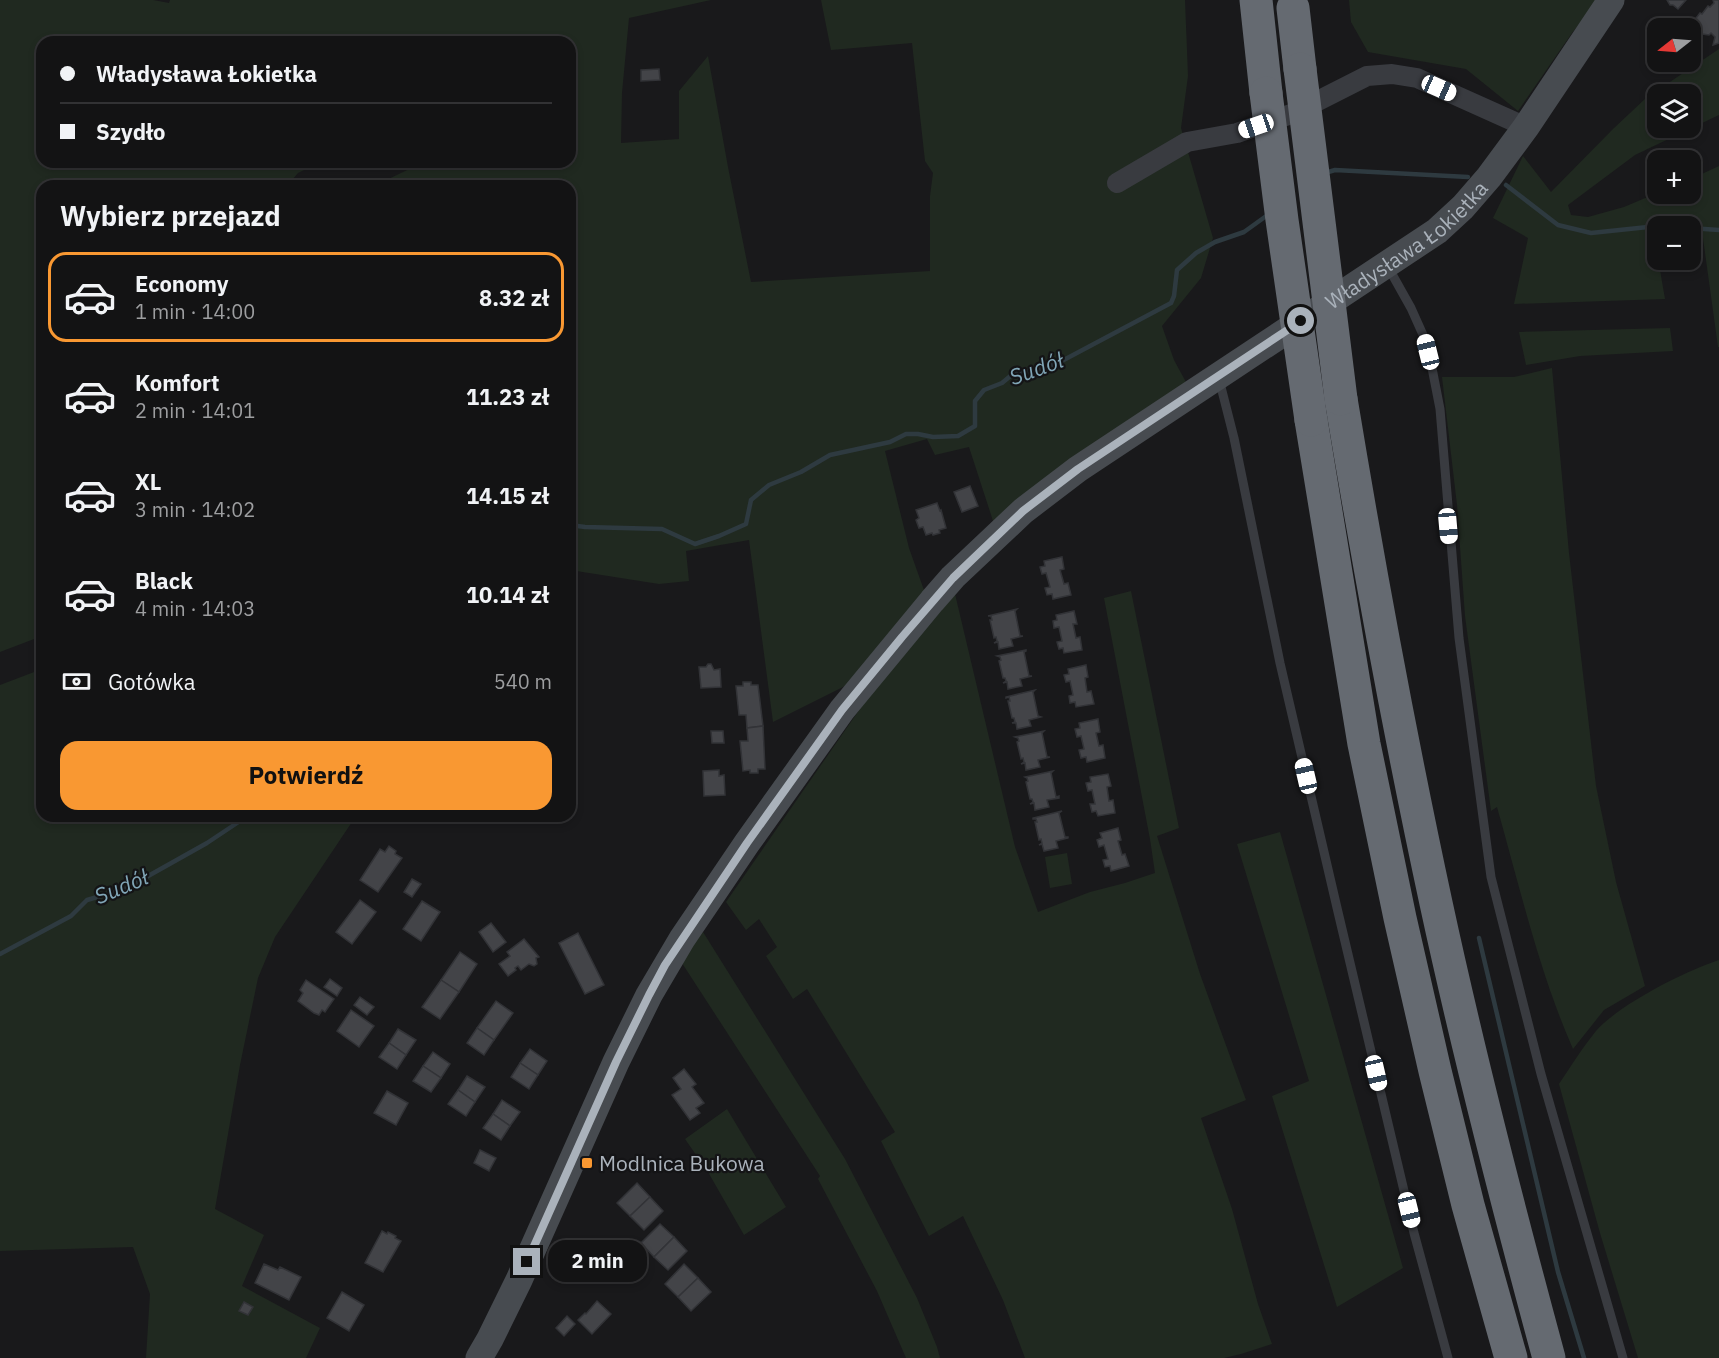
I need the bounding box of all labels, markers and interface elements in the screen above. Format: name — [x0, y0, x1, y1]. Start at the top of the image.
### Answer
north arrow — [1647, 18, 1701, 72]
map controls — [1647, 18, 1701, 270]
text: Władysława Łokietka — [96, 59, 317, 88]
car — [1419, 72, 1459, 104]
button: layers — [1647, 84, 1701, 138]
car — [1236, 112, 1276, 140]
text: Szydło — [96, 117, 165, 146]
button: + — [1647, 150, 1701, 204]
street label: Władysława Łokietka — [1320, 175, 1494, 315]
text: Wybierz przejazd — [60, 198, 281, 233]
button: − — [1647, 216, 1701, 270]
text: Economy — [135, 269, 229, 298]
icon: car — [63, 270, 117, 324]
text: 8.32 zł — [479, 283, 549, 312]
text: 1 min · 14:00 — [135, 298, 255, 325]
route start — [1287, 307, 1314, 334]
car — [1415, 332, 1441, 372]
water label: Sudół — [1005, 344, 1068, 391]
text: Komfort — [135, 368, 220, 397]
icon: car — [63, 369, 117, 423]
text: 11.23 zł — [466, 382, 549, 411]
text: 2 min · 14:01 — [135, 397, 255, 424]
text: XL — [135, 467, 161, 496]
icon: car — [63, 468, 117, 522]
text: 14.15 zł — [466, 481, 549, 510]
text: 3 min · 14:02 — [135, 496, 255, 523]
car — [1437, 507, 1459, 545]
text: Black — [135, 566, 193, 595]
icon: car — [63, 567, 117, 621]
text: 10.14 zł — [466, 580, 549, 609]
text: 4 min · 14:03 — [135, 595, 255, 622]
icon: cash — [60, 665, 93, 698]
text: Gotówka — [108, 667, 196, 696]
text: 540 m — [494, 668, 552, 695]
button: Potwierdź — [60, 741, 552, 810]
car — [1293, 756, 1319, 796]
water label: Sudół — [90, 861, 153, 910]
car — [1363, 1053, 1389, 1093]
place label: Modlnica Bukowa — [599, 1149, 765, 1177]
marker: Modlnica Bukowa — [580, 1156, 594, 1170]
car — [1396, 1190, 1422, 1230]
callout: 2 min — [548, 1241, 647, 1283]
text: 2 min — [571, 1247, 624, 1274]
route end — [513, 1248, 540, 1275]

